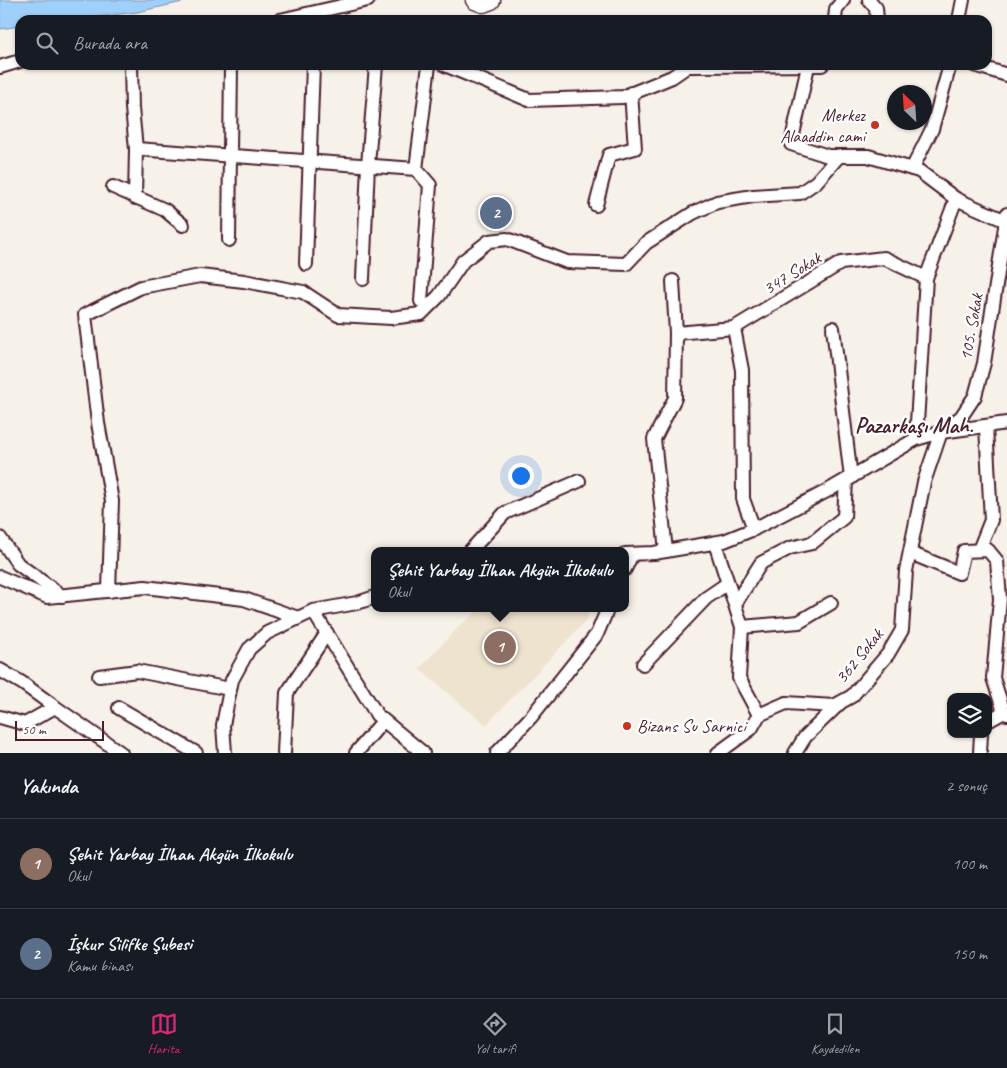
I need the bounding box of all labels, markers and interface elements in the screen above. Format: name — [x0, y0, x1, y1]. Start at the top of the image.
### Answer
search box — [15, 15, 992, 70]
icon: search — [33, 29, 61, 57]
text: Burada ara — [73, 31, 147, 55]
north arrow — [887, 85, 932, 130]
place label: Merkez Alaaddin cami — [780, 104, 868, 147]
marker: Merkez Alaaddin cami — [869, 119, 881, 131]
pin: 2 — [480, 194, 512, 232]
street label: 347 Sokak — [759, 246, 826, 299]
street label: 105. Sokak — [954, 290, 988, 362]
district label: Pazarkaşı Mah. — [855, 412, 974, 440]
your location — [508, 463, 534, 489]
popup — [371, 547, 629, 612]
text: Şehit Yarbay İlhan Akgün İlkokulu — [387, 558, 613, 582]
text: Okul — [387, 582, 410, 602]
street label: 362 Sokak — [830, 623, 889, 688]
pin: 1 — [484, 628, 516, 666]
map controls — [947, 693, 992, 738]
button: layers — [947, 693, 992, 738]
place label: Bizans Su Sarnici — [637, 715, 748, 737]
scale bar — [15, 718, 104, 741]
marker: Bizans Su Sarnici — [621, 720, 633, 732]
text: 50 m — [22, 721, 46, 738]
text: Yakında — [20, 773, 78, 799]
text: 2 sonuç — [946, 776, 987, 796]
text: Şehit Yarbay İlhan Akgün İlkokulu — [67, 842, 292, 866]
text: 1 — [32, 854, 40, 874]
text: 100 m — [953, 854, 987, 874]
text: Okul — [67, 866, 90, 886]
text: İşkur Silifke Şubesi — [67, 932, 192, 956]
text: 2 — [32, 944, 40, 964]
text: 150 m — [953, 944, 987, 964]
text: Kamu binası — [67, 956, 133, 976]
tab: Harita — [148, 1010, 180, 1057]
tab: Yol tarifi — [475, 1010, 516, 1057]
tab: Kaydedilen — [811, 1010, 859, 1057]

